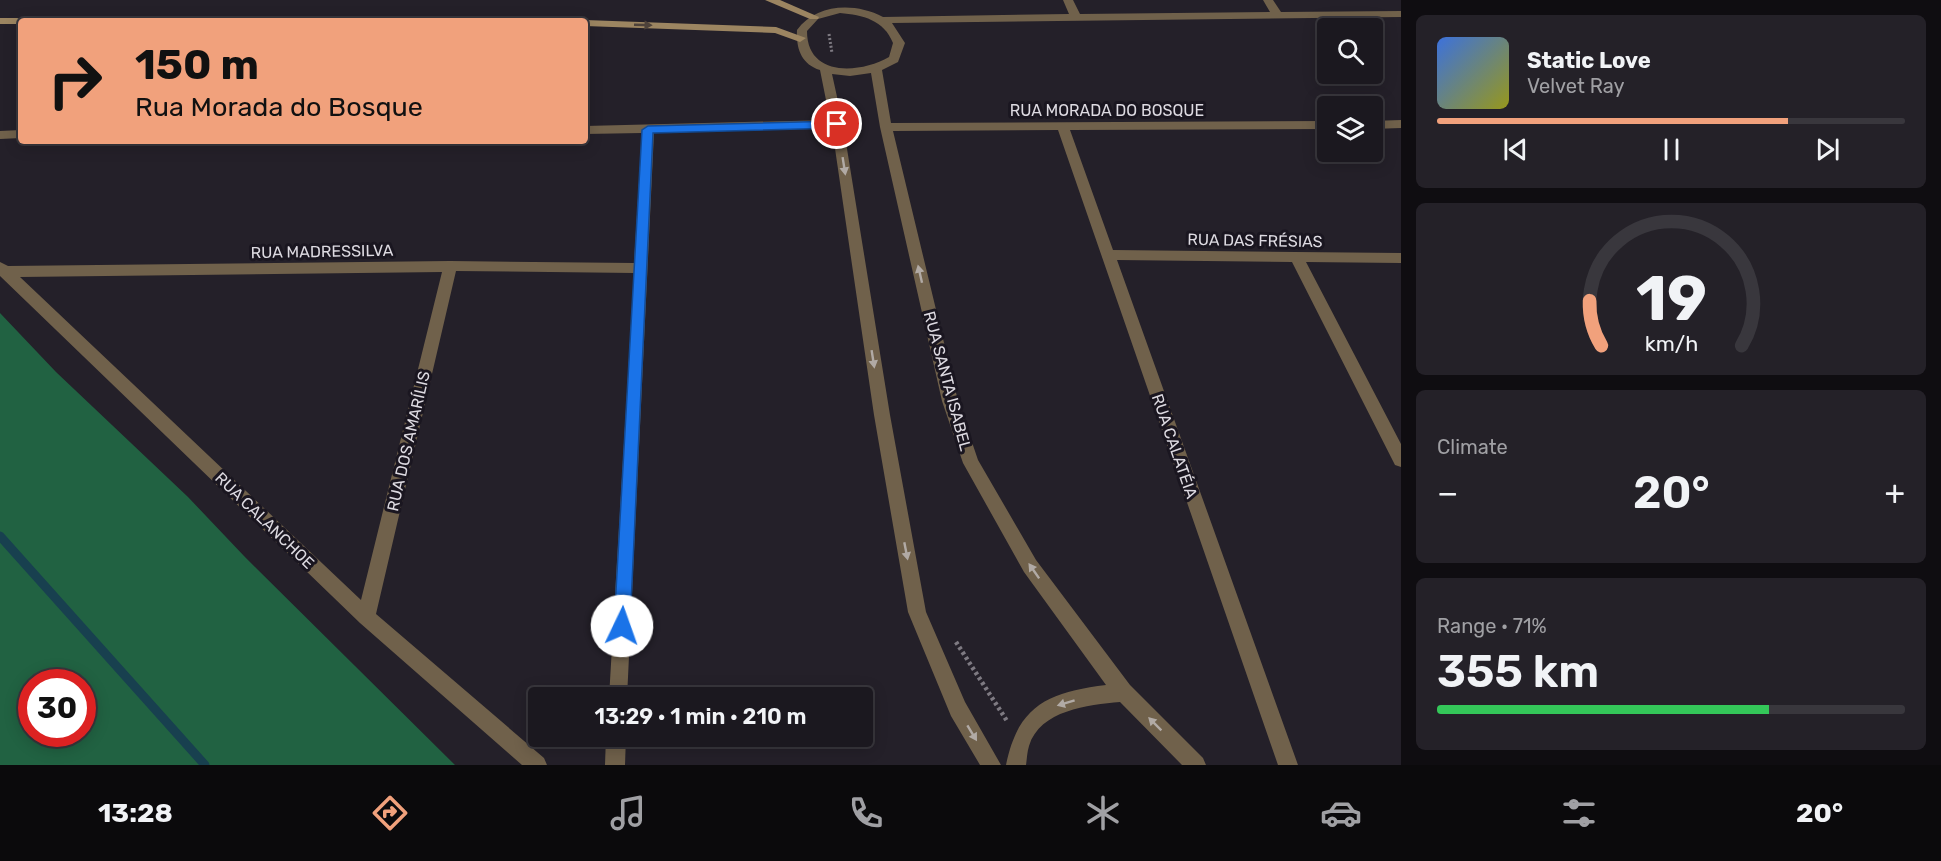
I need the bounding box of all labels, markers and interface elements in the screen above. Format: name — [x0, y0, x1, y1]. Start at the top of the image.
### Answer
map controls — [1317, 18, 1383, 162]
button: search — [1317, 18, 1383, 84]
one-way arrow — [634, 21, 653, 30]
text: 150 m — [135, 40, 259, 90]
icon: right — [36, 42, 114, 120]
text: Static Love — [1527, 47, 1651, 74]
text: Velvet Ray — [1527, 74, 1625, 98]
text: Rua Morada do Bosque — [135, 91, 423, 123]
button: layers — [1317, 96, 1383, 162]
pin — [811, 98, 862, 149]
street label: RUA MORADA DO BOSQUE — [1010, 101, 1204, 120]
icon: arrive — [820, 107, 853, 140]
icon: previous — [1499, 133, 1532, 166]
icon: pause — [1655, 133, 1688, 166]
icon: next — [1811, 133, 1844, 166]
one-way arrow — [839, 157, 848, 176]
street label: RUA DAS FRÉSIAS — [1187, 230, 1323, 251]
street label: RUA MADRESSILVA — [251, 241, 394, 262]
text: 19 — [1635, 262, 1707, 336]
one-way arrow — [915, 265, 925, 283]
street label: RUA SANTA ISABEL — [920, 309, 975, 453]
text: km/h — [1644, 331, 1698, 356]
one-way arrow — [869, 350, 878, 369]
street label: RUA DOS AMARÍLIS — [383, 369, 434, 513]
street label: RUA CALATÉIA — [1148, 391, 1201, 501]
text: Climate — [1437, 435, 1508, 459]
text: 20° — [1633, 466, 1710, 519]
street label: RUA CALANCHOE — [211, 468, 318, 572]
text: − — [1437, 473, 1458, 512]
text: + — [1884, 473, 1905, 512]
one-way arrow — [902, 542, 911, 561]
one-way arrow — [1028, 564, 1040, 580]
position arrow — [590, 594, 654, 658]
text: Range · 71% — [1437, 614, 1547, 638]
text: 355 km — [1437, 645, 1599, 698]
speed limit sign: 30 — [18, 669, 96, 747]
one-way arrow — [1057, 699, 1075, 708]
text: 13:29 · 1 min · 210 m — [594, 703, 807, 730]
one-way arrow — [1149, 717, 1163, 731]
one-way arrow — [967, 725, 978, 741]
icon: directions — [369, 792, 411, 834]
icon: music — [607, 792, 649, 834]
icon: phone — [845, 792, 887, 834]
icon: climate — [1082, 792, 1124, 834]
icon: car — [1320, 792, 1362, 834]
icon: filters — [1558, 792, 1600, 834]
text: 13:28 — [98, 797, 173, 829]
text: 20° — [1796, 797, 1843, 829]

